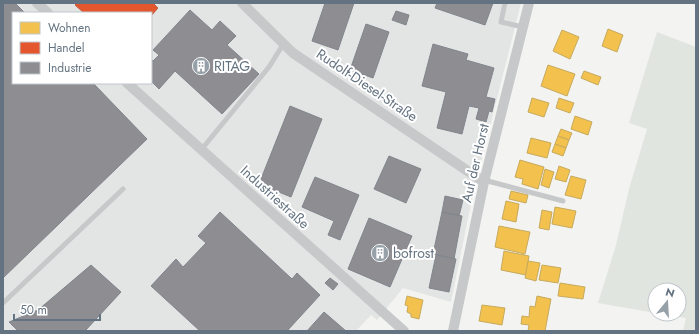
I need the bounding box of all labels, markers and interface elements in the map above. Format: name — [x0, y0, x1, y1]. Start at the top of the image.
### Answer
legend — [12, 12, 152, 84]
text: Wohnen — [48, 19, 91, 37]
text: Handel — [48, 39, 84, 57]
street label: Rudolf-Diesel-Straße — [312, 44, 422, 126]
building icon: RITAG — [191, 56, 211, 76]
place label: RITAG — [214, 56, 250, 76]
text: Industrie — [48, 59, 92, 77]
street label: Auf der Horst — [456, 121, 494, 204]
street label: Industriestraße — [236, 161, 314, 233]
building icon: bofrost — [370, 243, 390, 263]
place label: bofrost — [393, 243, 435, 263]
north arrow — [647, 282, 687, 322]
text: N — [663, 284, 677, 301]
scale bar — [14, 296, 100, 322]
text: 50 m — [20, 301, 47, 319]

